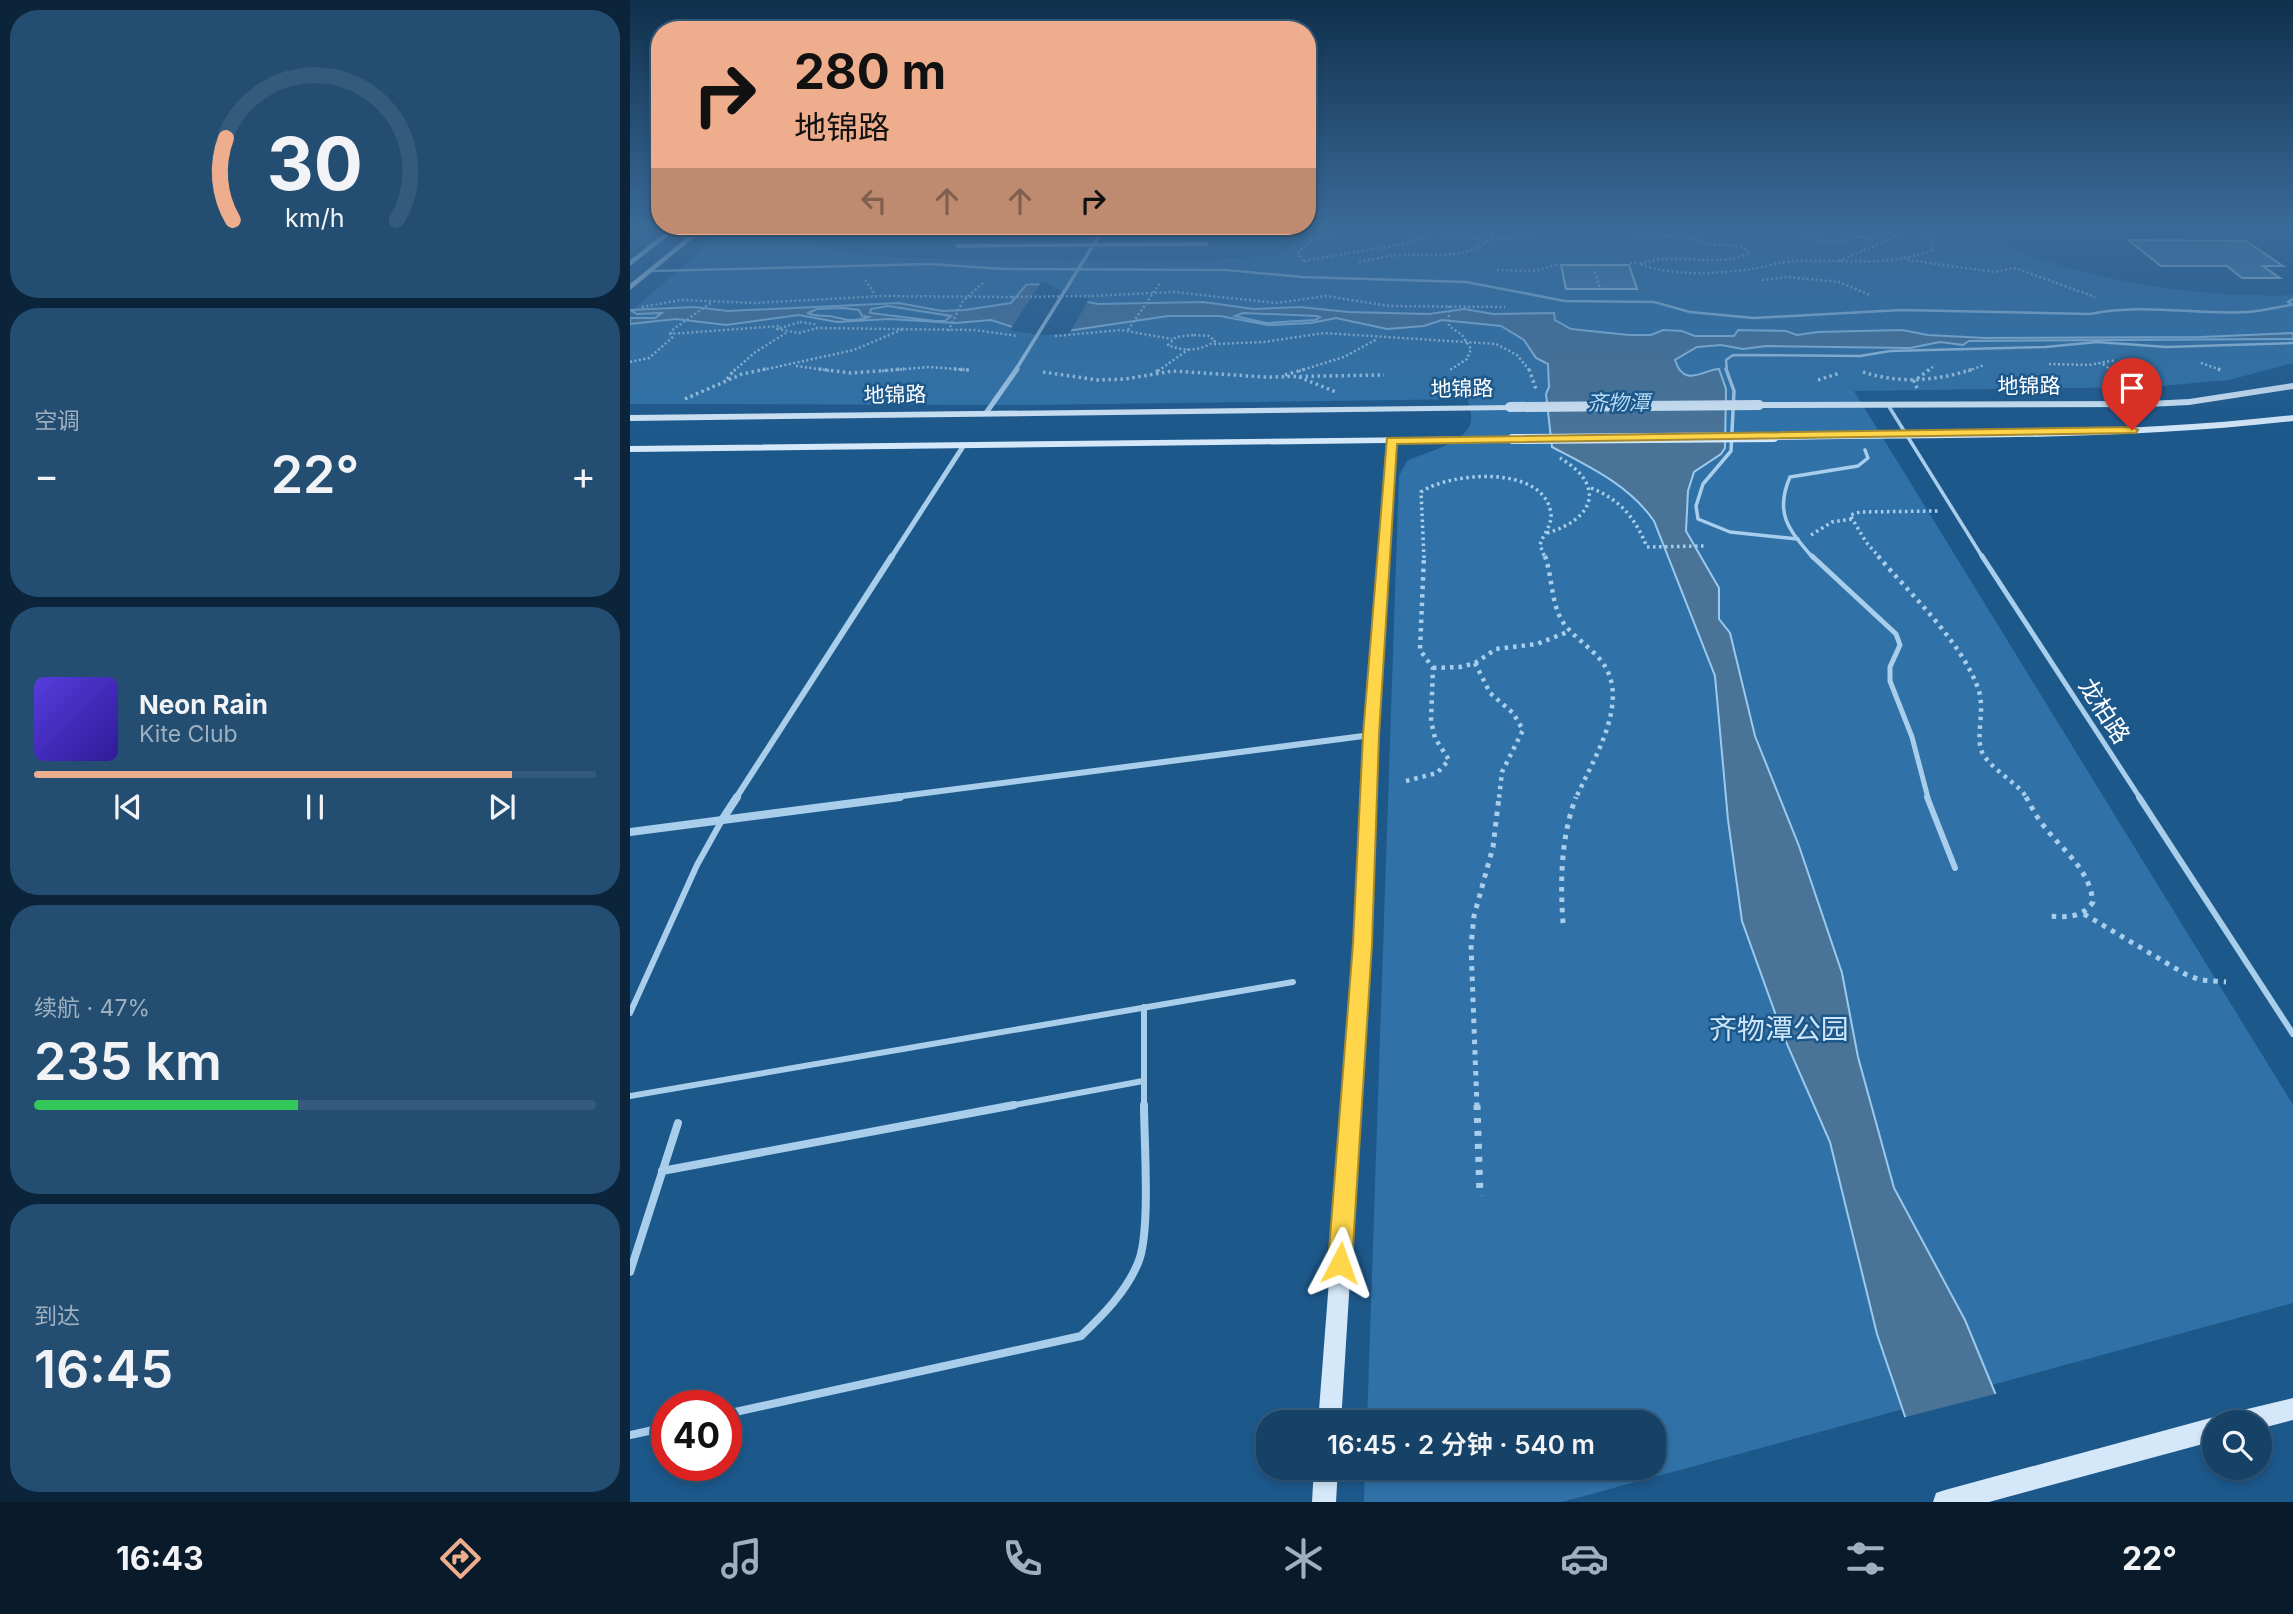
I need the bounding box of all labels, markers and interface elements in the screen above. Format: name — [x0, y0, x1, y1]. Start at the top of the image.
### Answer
text: 280 m — [794, 42, 946, 101]
icon: right — [679, 49, 770, 140]
text: 地锦路 — [794, 108, 890, 147]
text: 30 — [267, 120, 363, 209]
icon: left — [855, 182, 893, 220]
icon: ahead — [928, 182, 966, 220]
icon: ahead — [1001, 182, 1039, 220]
icon: right — [1074, 182, 1112, 220]
text: km/h — [285, 203, 345, 233]
pin — [2102, 358, 2162, 430]
icon: arrive — [2113, 369, 2151, 407]
street label: 地锦路 — [1998, 373, 2061, 398]
street label: 地锦路 — [1430, 375, 1494, 402]
street label: 地锦路 — [863, 381, 927, 408]
water label: 齐物潭 — [1587, 390, 1653, 415]
text: 空调 — [34, 407, 80, 435]
text: 22° — [271, 443, 359, 506]
text: − — [34, 452, 59, 498]
text: + — [571, 452, 596, 498]
street label: 龙柏路 — [2073, 673, 2136, 749]
text: Neon Rain — [139, 689, 268, 720]
text: Kite Club — [139, 720, 238, 748]
icon: previous — [109, 788, 147, 826]
icon: pause — [296, 788, 334, 826]
icon: next — [483, 788, 521, 826]
text: 续航 · 47% — [34, 994, 150, 1022]
park label: 齐物潭公园 — [1709, 1012, 1849, 1046]
text: 235 km — [34, 1030, 222, 1093]
position arrow — [1303, 1226, 1377, 1300]
text: 到达 — [34, 1302, 80, 1330]
text: 16:45 — [34, 1338, 173, 1401]
speed limit sign: 40 — [651, 1390, 742, 1481]
map controls — [2202, 1410, 2272, 1480]
button: search — [2202, 1410, 2272, 1480]
text: 16:45 · 2 分钟 · 540 m — [1327, 1429, 1595, 1460]
icon: directions — [436, 1534, 485, 1583]
icon: music — [717, 1534, 766, 1583]
icon: phone — [998, 1534, 1047, 1583]
icon: climate — [1279, 1534, 1328, 1583]
icon: car — [1560, 1534, 1609, 1583]
icon: filters — [1841, 1534, 1890, 1583]
text: 16:43 — [116, 1539, 204, 1578]
text: 22° — [2122, 1539, 2177, 1578]

